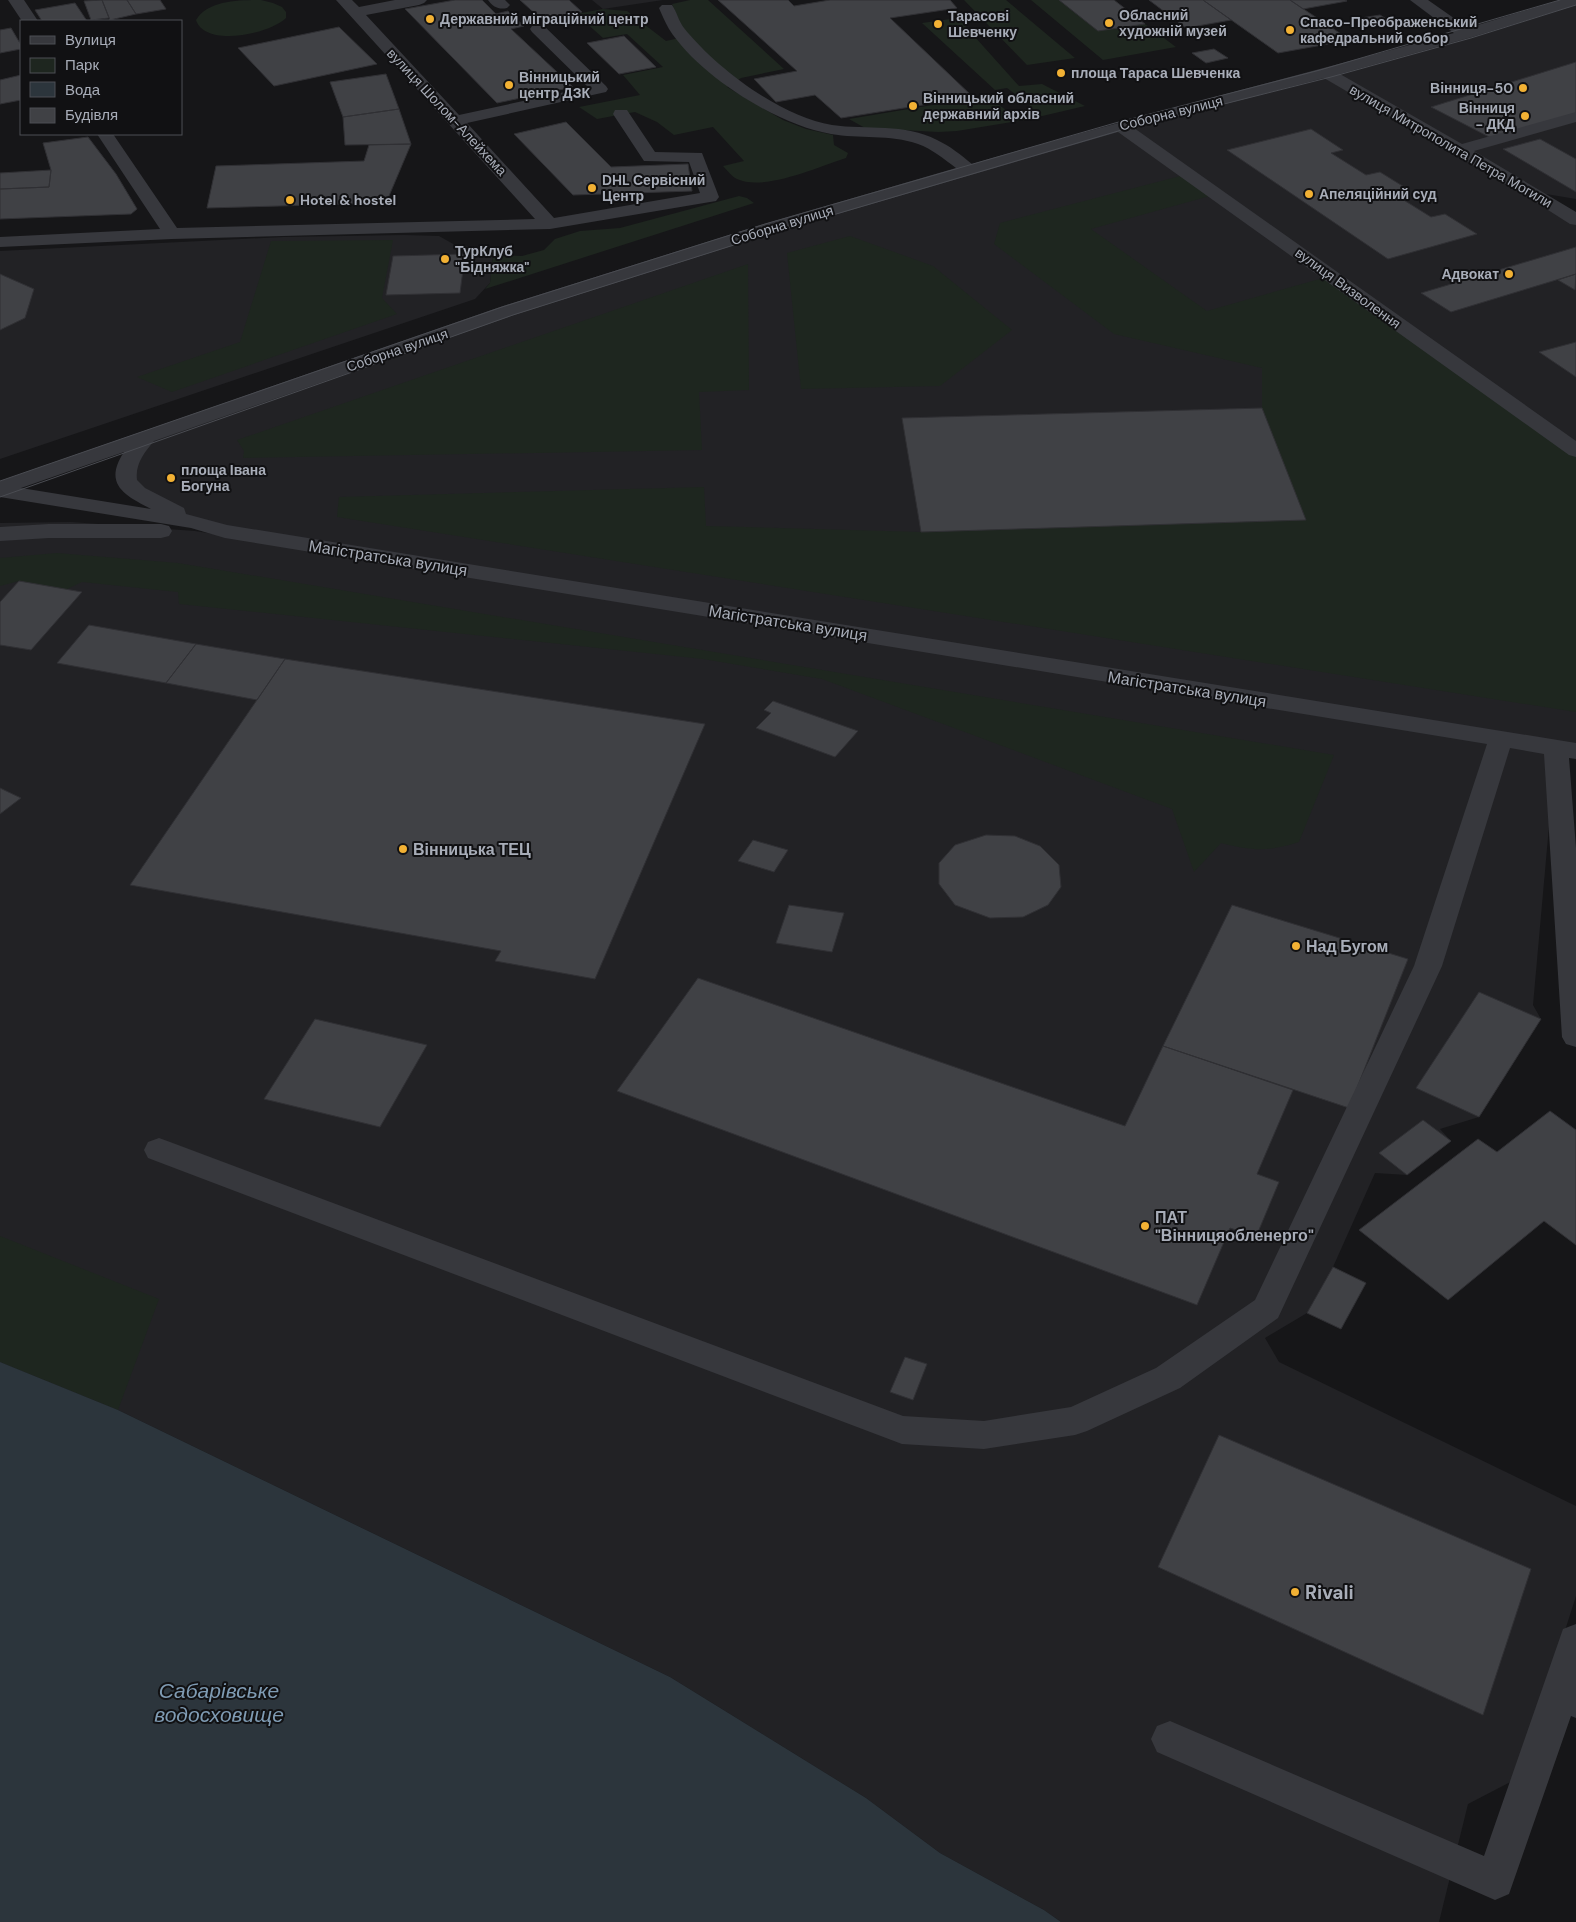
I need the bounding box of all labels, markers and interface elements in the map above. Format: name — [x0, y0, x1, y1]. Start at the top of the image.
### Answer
place label: Обласний художній музей — [1119, 6, 1227, 40]
place label: Тарасові Шевченку — [948, 7, 1017, 41]
place label: Державний міграційний центр — [440, 10, 648, 28]
marker: Державний міграційний центр — [424, 13, 436, 25]
place label: Спасо-Преображенський кафедральний собор — [1300, 13, 1477, 47]
marker: Обласний художній музей — [1103, 17, 1115, 29]
marker: Тарасові Шевченку — [932, 18, 944, 30]
legend — [20, 20, 182, 135]
marker: Спасо-Преображенський кафедральний собор — [1284, 24, 1296, 36]
text: Вулиця — [65, 30, 116, 50]
street label: вулиця Шолом-Алейхема — [383, 44, 511, 180]
text: Парк — [65, 55, 99, 75]
place label: площа Тараса Шевченка — [1071, 64, 1240, 82]
marker: площа Тараса Шевченка — [1055, 67, 1067, 79]
place label: Вінницький центр ДЗК — [519, 68, 600, 102]
marker: Вінницький центр ДЗК — [503, 79, 515, 91]
place label: Вінниця-50 — [1430, 79, 1513, 97]
text: Вода — [65, 80, 101, 100]
street label: вулиця Митрополита Петра Могили — [1346, 80, 1556, 212]
marker: Вінниця-50 — [1517, 82, 1529, 94]
place label: Вінницький обласний державний архів — [923, 89, 1074, 123]
street label: Соборна вулиця — [1117, 91, 1225, 135]
place label: Вінниця - ДКД — [1459, 99, 1515, 133]
marker: Вінницький обласний державний архів — [907, 100, 919, 112]
text: Будівля — [65, 105, 118, 125]
marker: Вінниця - ДКД — [1519, 110, 1531, 122]
place label: DHL Сервісний Центр — [602, 171, 705, 205]
marker: DHL Сервісний Центр — [586, 182, 598, 194]
place label: Апеляційний суд — [1319, 185, 1437, 203]
marker: Апеляційний суд — [1303, 188, 1315, 200]
place label: Hotel & hostel — [300, 191, 396, 209]
marker: Hotel & hostel — [284, 194, 296, 206]
street label: Соборна вулиця — [729, 201, 835, 249]
place label: ТурКлуб "Бідняжка" — [455, 242, 529, 276]
street label: вулиця Визволення — [1292, 244, 1404, 332]
marker: ТурКлуб "Бідняжка" — [439, 253, 451, 265]
place label: Адвокат — [1441, 265, 1499, 283]
marker: Адвокат — [1503, 268, 1515, 280]
street label: Соборна вулиця — [344, 324, 450, 376]
place label: площа Івана Богуна — [181, 461, 266, 495]
marker: площа Івана Богуна — [165, 472, 177, 484]
street label: Магістратська вулиця — [307, 535, 469, 581]
street label: Магістратська вулиця — [707, 600, 869, 646]
street label: Магістратська вулиця — [1106, 666, 1268, 712]
place label: Вінницька ТЕЦ — [413, 839, 531, 860]
marker: Вінницька ТЕЦ — [397, 843, 409, 855]
place label: Над Бугом — [1306, 936, 1388, 957]
marker: Над Бугом — [1290, 940, 1302, 952]
place label: ПАТ "Вінницяобленерго" — [1155, 1207, 1314, 1246]
marker: ПАТ "Вінницяобленерго" — [1139, 1220, 1151, 1232]
place label: Rivali — [1305, 1580, 1354, 1605]
marker: Rivali — [1289, 1586, 1301, 1598]
water label: Сабарівське водосховище — [154, 1677, 284, 1729]

